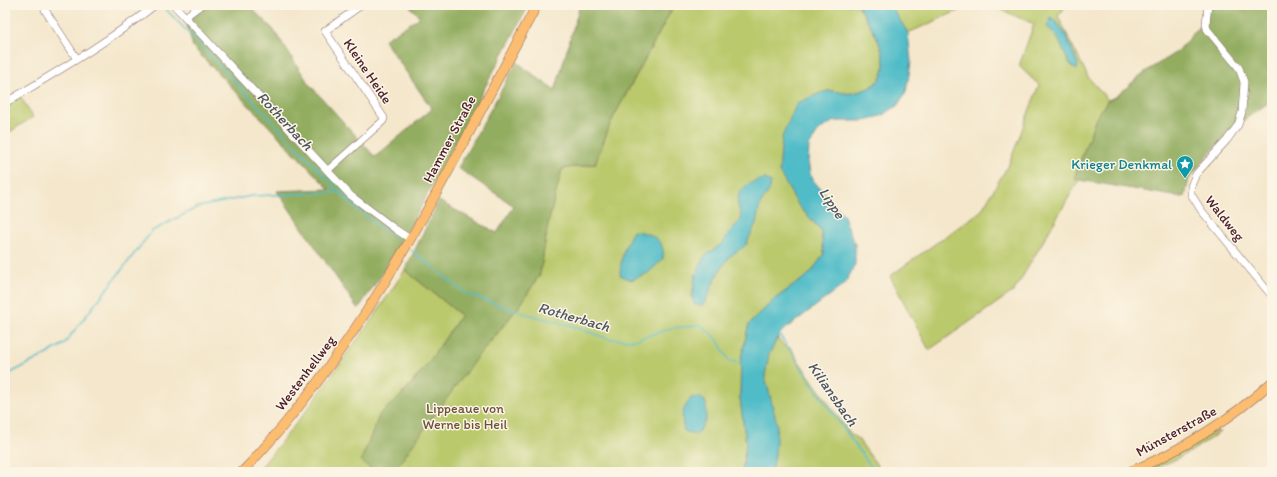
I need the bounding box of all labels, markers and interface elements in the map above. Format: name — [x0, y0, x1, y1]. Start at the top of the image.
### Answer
street label: Kleine Heide — [340, 36, 396, 107]
water label: Rotherbach — [253, 88, 317, 154]
street label: Hammer Straße — [419, 92, 480, 186]
place icon: Krieger Denkmal — [1175, 154, 1195, 179]
place label: Krieger Denkmal — [1071, 156, 1172, 173]
water label: Lippe — [815, 184, 849, 223]
street label: Waldweg — [1201, 192, 1248, 245]
water label: Rotherbach — [536, 298, 612, 336]
street label: Westenhellweg — [272, 332, 340, 414]
water label: Kiliansbach — [804, 358, 862, 430]
park label: Lippeaue von Werne bis Heil — [422, 400, 508, 433]
street label: Münsterstraße — [1133, 402, 1220, 461]

